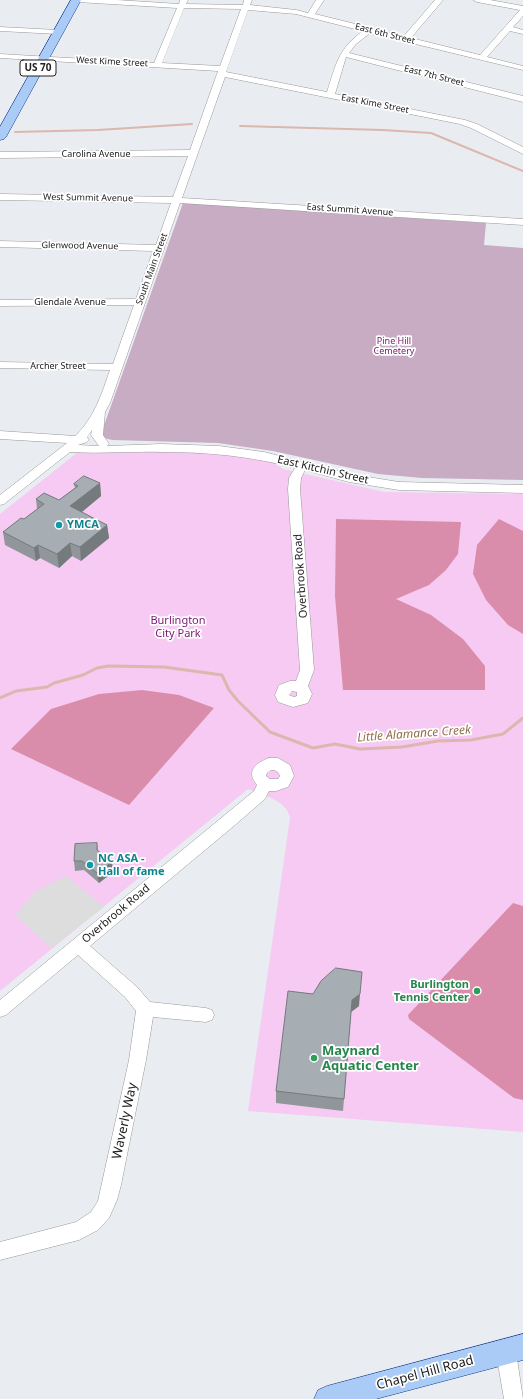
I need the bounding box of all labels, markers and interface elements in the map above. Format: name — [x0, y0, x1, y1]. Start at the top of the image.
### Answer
street label: East 6th Street — [354, 21, 416, 47]
street label: West Kime Street — [76, 55, 148, 69]
road number: US 70 — [20, 60, 56, 76]
street label: East 7th Street — [403, 63, 465, 89]
street label: East Kime Street — [340, 92, 410, 116]
street label: Carolina Avenue — [62, 149, 130, 159]
street label: West Summit Avenue — [43, 192, 133, 204]
street label: East Summit Avenue — [306, 202, 394, 218]
street label: South Main Street — [134, 232, 170, 306]
street label: Glenwood Avenue — [41, 240, 119, 252]
street label: Glendale Avenue — [34, 297, 106, 307]
park label: Pine Hill Cemetery — [374, 336, 414, 357]
street label: Archer Street — [30, 361, 86, 371]
street label: East Kitchin Street — [276, 453, 370, 487]
place label: YMCA — [67, 518, 99, 532]
marker: YMCA — [54, 520, 64, 530]
street label: Overbrook Road — [291, 533, 311, 619]
park label: Burlington City Park — [150, 614, 206, 640]
water label: Little Alamance Creek — [357, 723, 471, 745]
place label: NC ASA - Hall of fame — [98, 852, 165, 878]
marker: NC ASA - Hall of fame — [85, 860, 95, 870]
street label: Overbrook Road — [79, 882, 153, 946]
place label: Burlington Tennis Center — [394, 978, 469, 1004]
marker: Burlington Tennis Center — [472, 986, 482, 996]
place label: Maynard Aquatic Center — [322, 1043, 419, 1074]
marker: Maynard Aquatic Center — [309, 1053, 319, 1063]
street label: Waverly Way — [109, 1081, 141, 1161]
street label: Chapel Hill Road — [375, 1353, 475, 1393]

